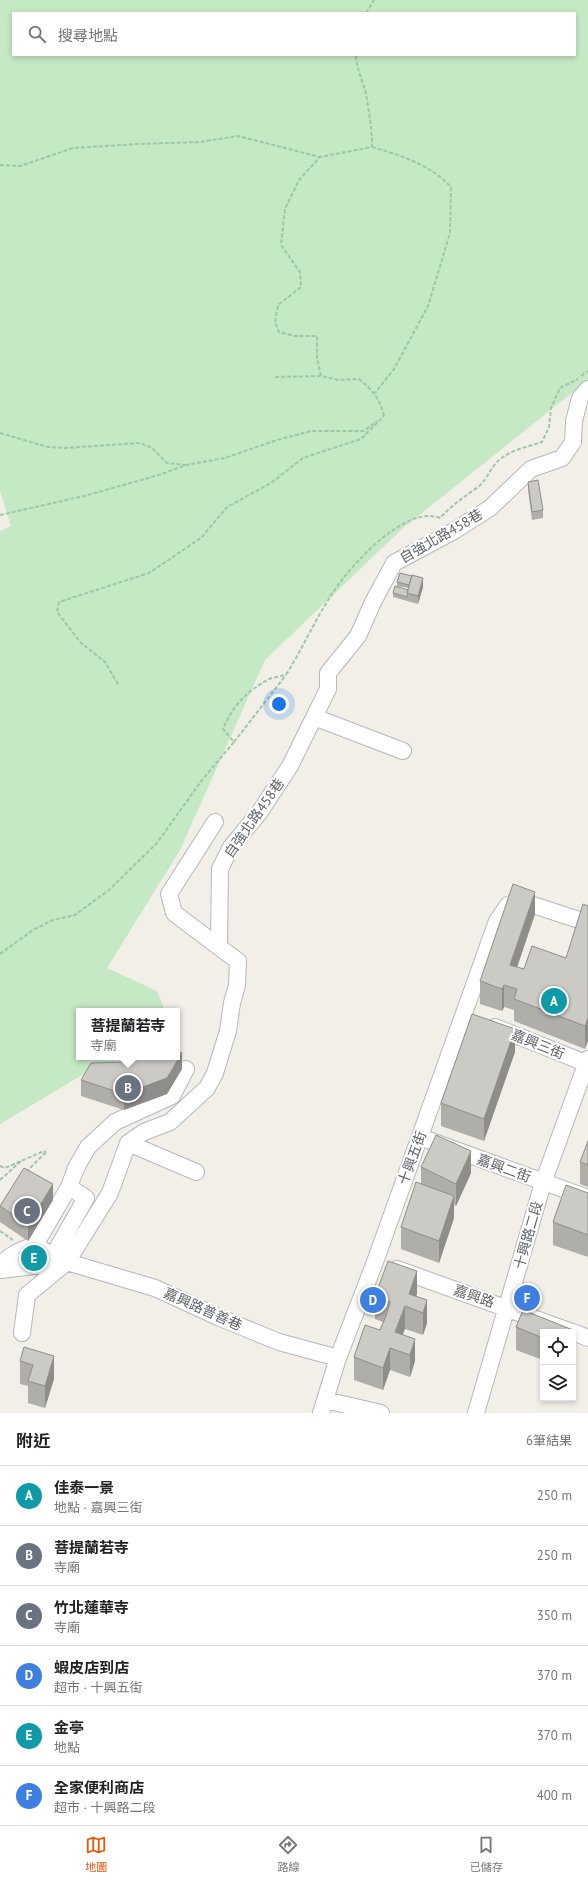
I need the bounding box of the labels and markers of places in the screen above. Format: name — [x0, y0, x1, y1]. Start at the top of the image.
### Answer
pin: A — [541, 986, 567, 1016]
pin: B — [115, 1073, 141, 1103]
pin: C — [14, 1196, 40, 1226]
pin: E — [21, 1243, 47, 1273]
pin: F — [514, 1283, 540, 1313]
pin: D — [360, 1285, 386, 1315]

